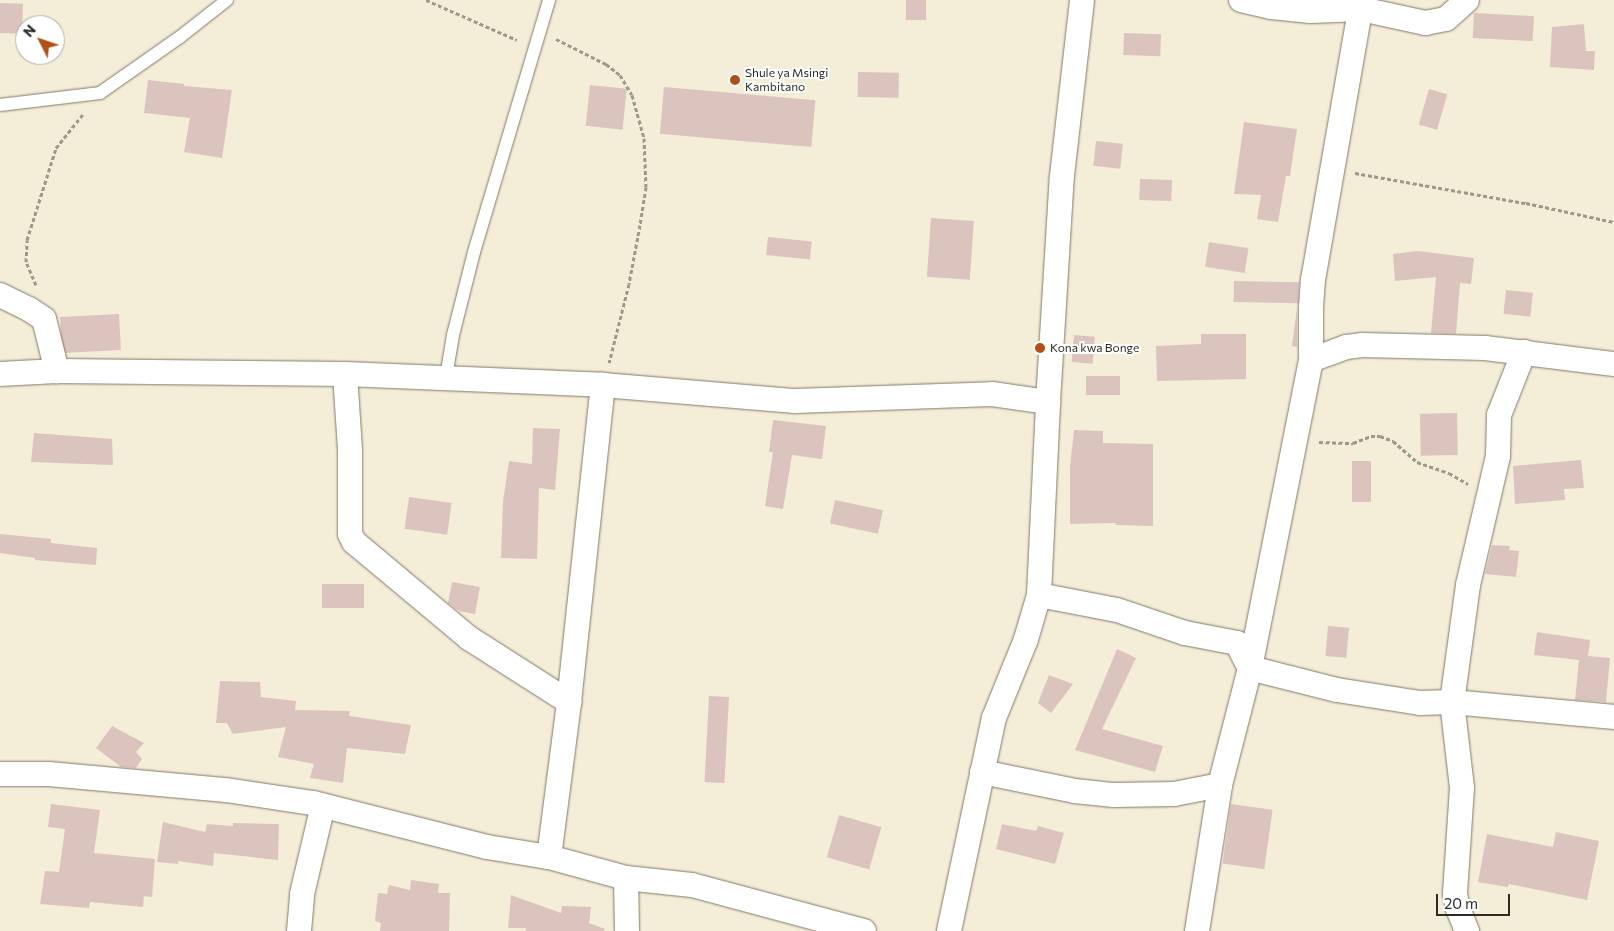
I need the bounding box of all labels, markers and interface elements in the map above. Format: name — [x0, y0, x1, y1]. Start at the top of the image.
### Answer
north arrow — [15, 15, 65, 65]
text: N — [19, 21, 39, 40]
place label: Shule ya Msingi Kambitano — [745, 66, 828, 94]
marker: Shule ya Msingi Kambitano — [729, 74, 741, 86]
place label: Kona kwa Bonge — [1050, 341, 1139, 355]
marker: Kona kwa Bonge — [1034, 342, 1046, 354]
scale bar — [1439, 884, 1513, 916]
text: 20 m — [1444, 894, 1478, 912]

